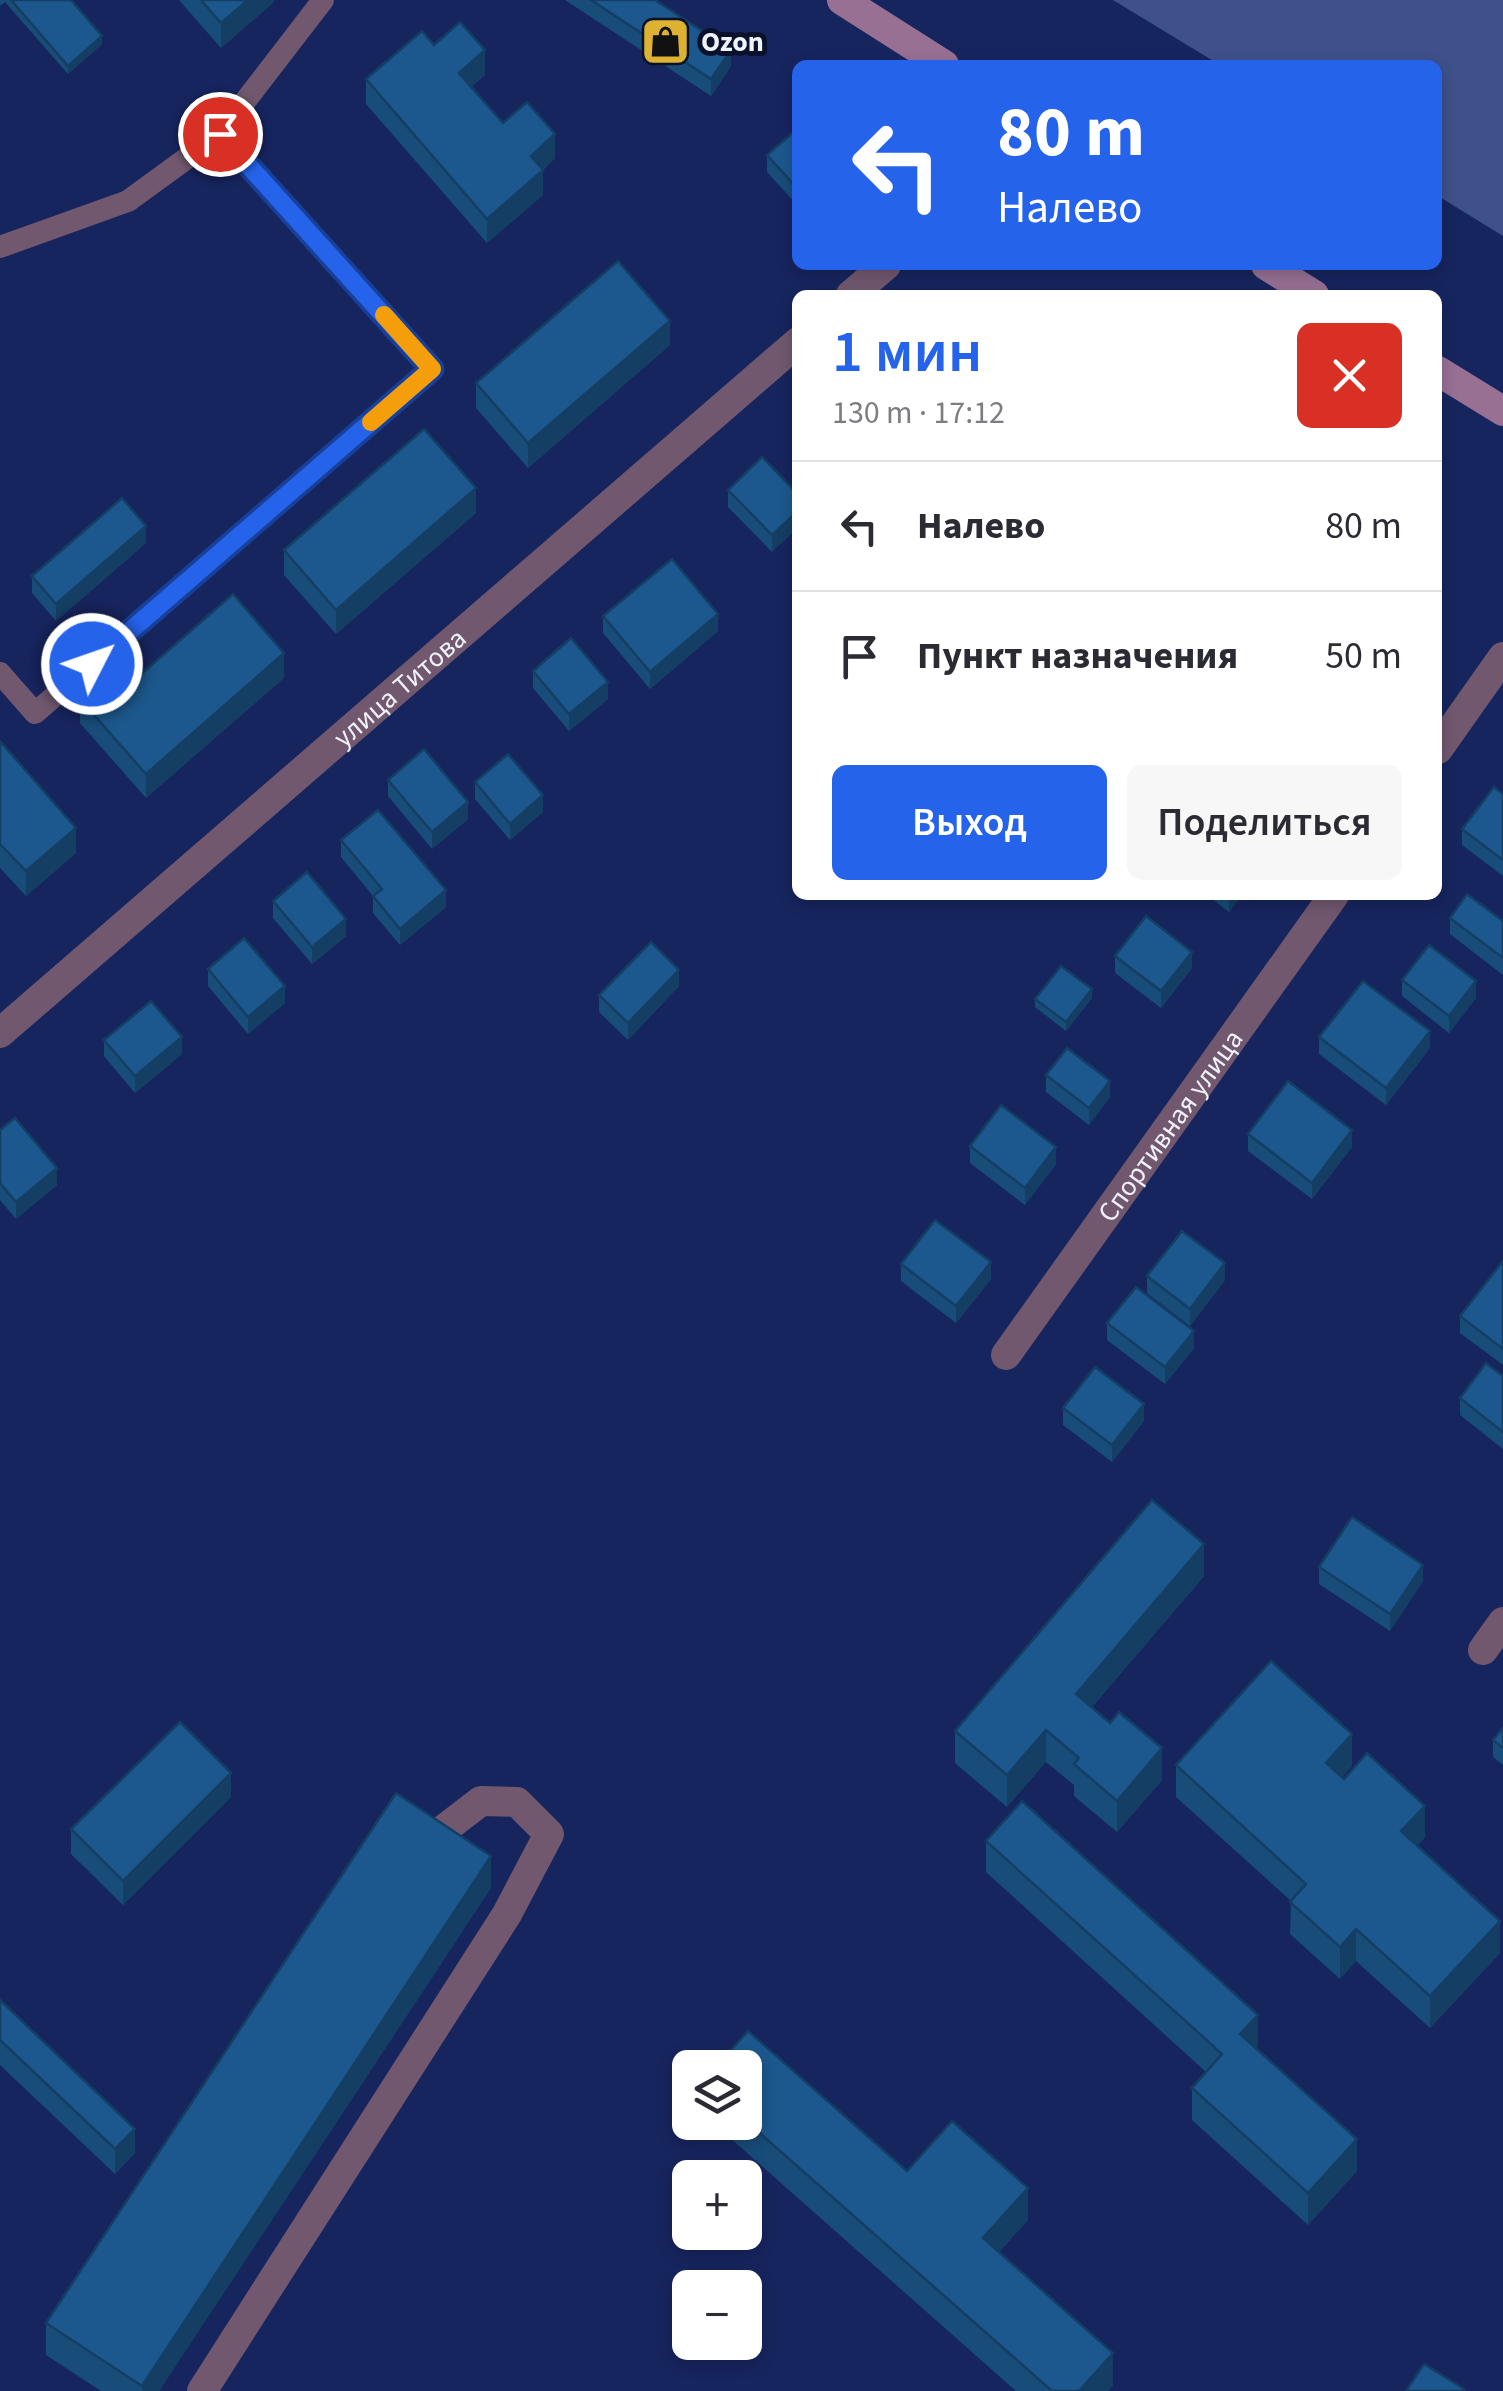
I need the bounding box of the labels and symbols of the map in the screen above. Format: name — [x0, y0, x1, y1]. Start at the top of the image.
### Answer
shop icon: Ozon — [640, 15, 692, 67]
place label: Ozon — [701, 22, 764, 62]
pin — [178, 92, 263, 177]
position arrow — [40, 612, 144, 716]
street label: улица Титова — [324, 619, 475, 757]
street label: Спортивная улица — [1088, 1022, 1253, 1230]

